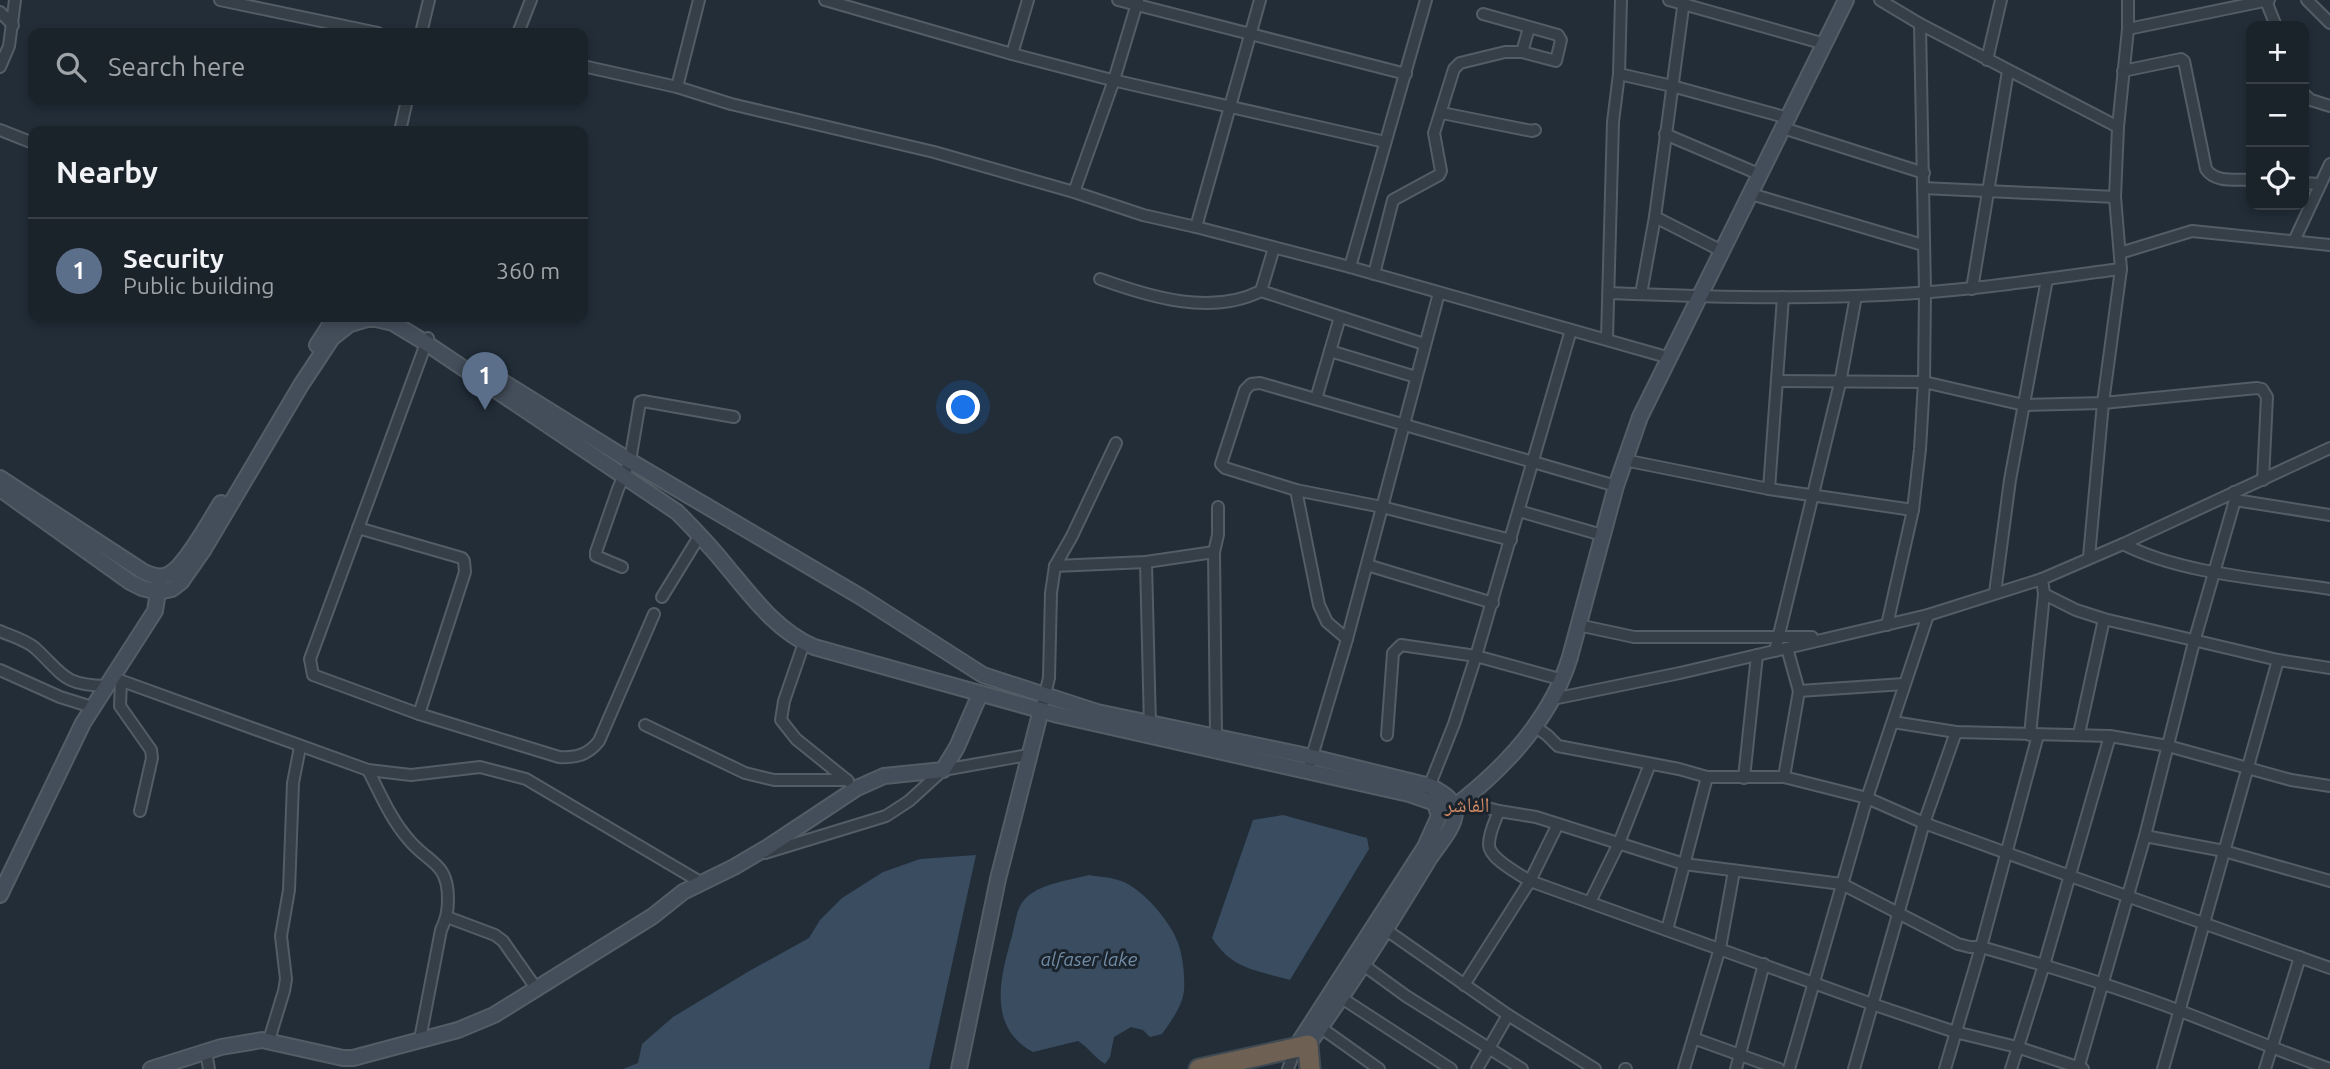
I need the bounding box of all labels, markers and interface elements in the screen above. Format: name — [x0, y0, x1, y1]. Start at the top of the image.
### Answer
map controls — [2246, 21, 2309, 210]
button: + — [2246, 21, 2309, 84]
search box — [28, 28, 588, 105]
icon: search — [52, 48, 90, 86]
text: Search here — [108, 52, 245, 81]
button: − — [2246, 84, 2309, 147]
button: locate — [2246, 147, 2309, 210]
text: Nearby — [56, 155, 158, 189]
text: Security — [123, 244, 224, 273]
text: 1 — [73, 258, 85, 283]
text: 360 m — [496, 258, 560, 283]
text: Public building — [123, 273, 275, 298]
pin: 1 — [462, 352, 508, 410]
your location — [946, 390, 980, 424]
district label: الفاشر — [1443, 792, 1490, 816]
water label: alfaser lake — [1041, 948, 1138, 970]

